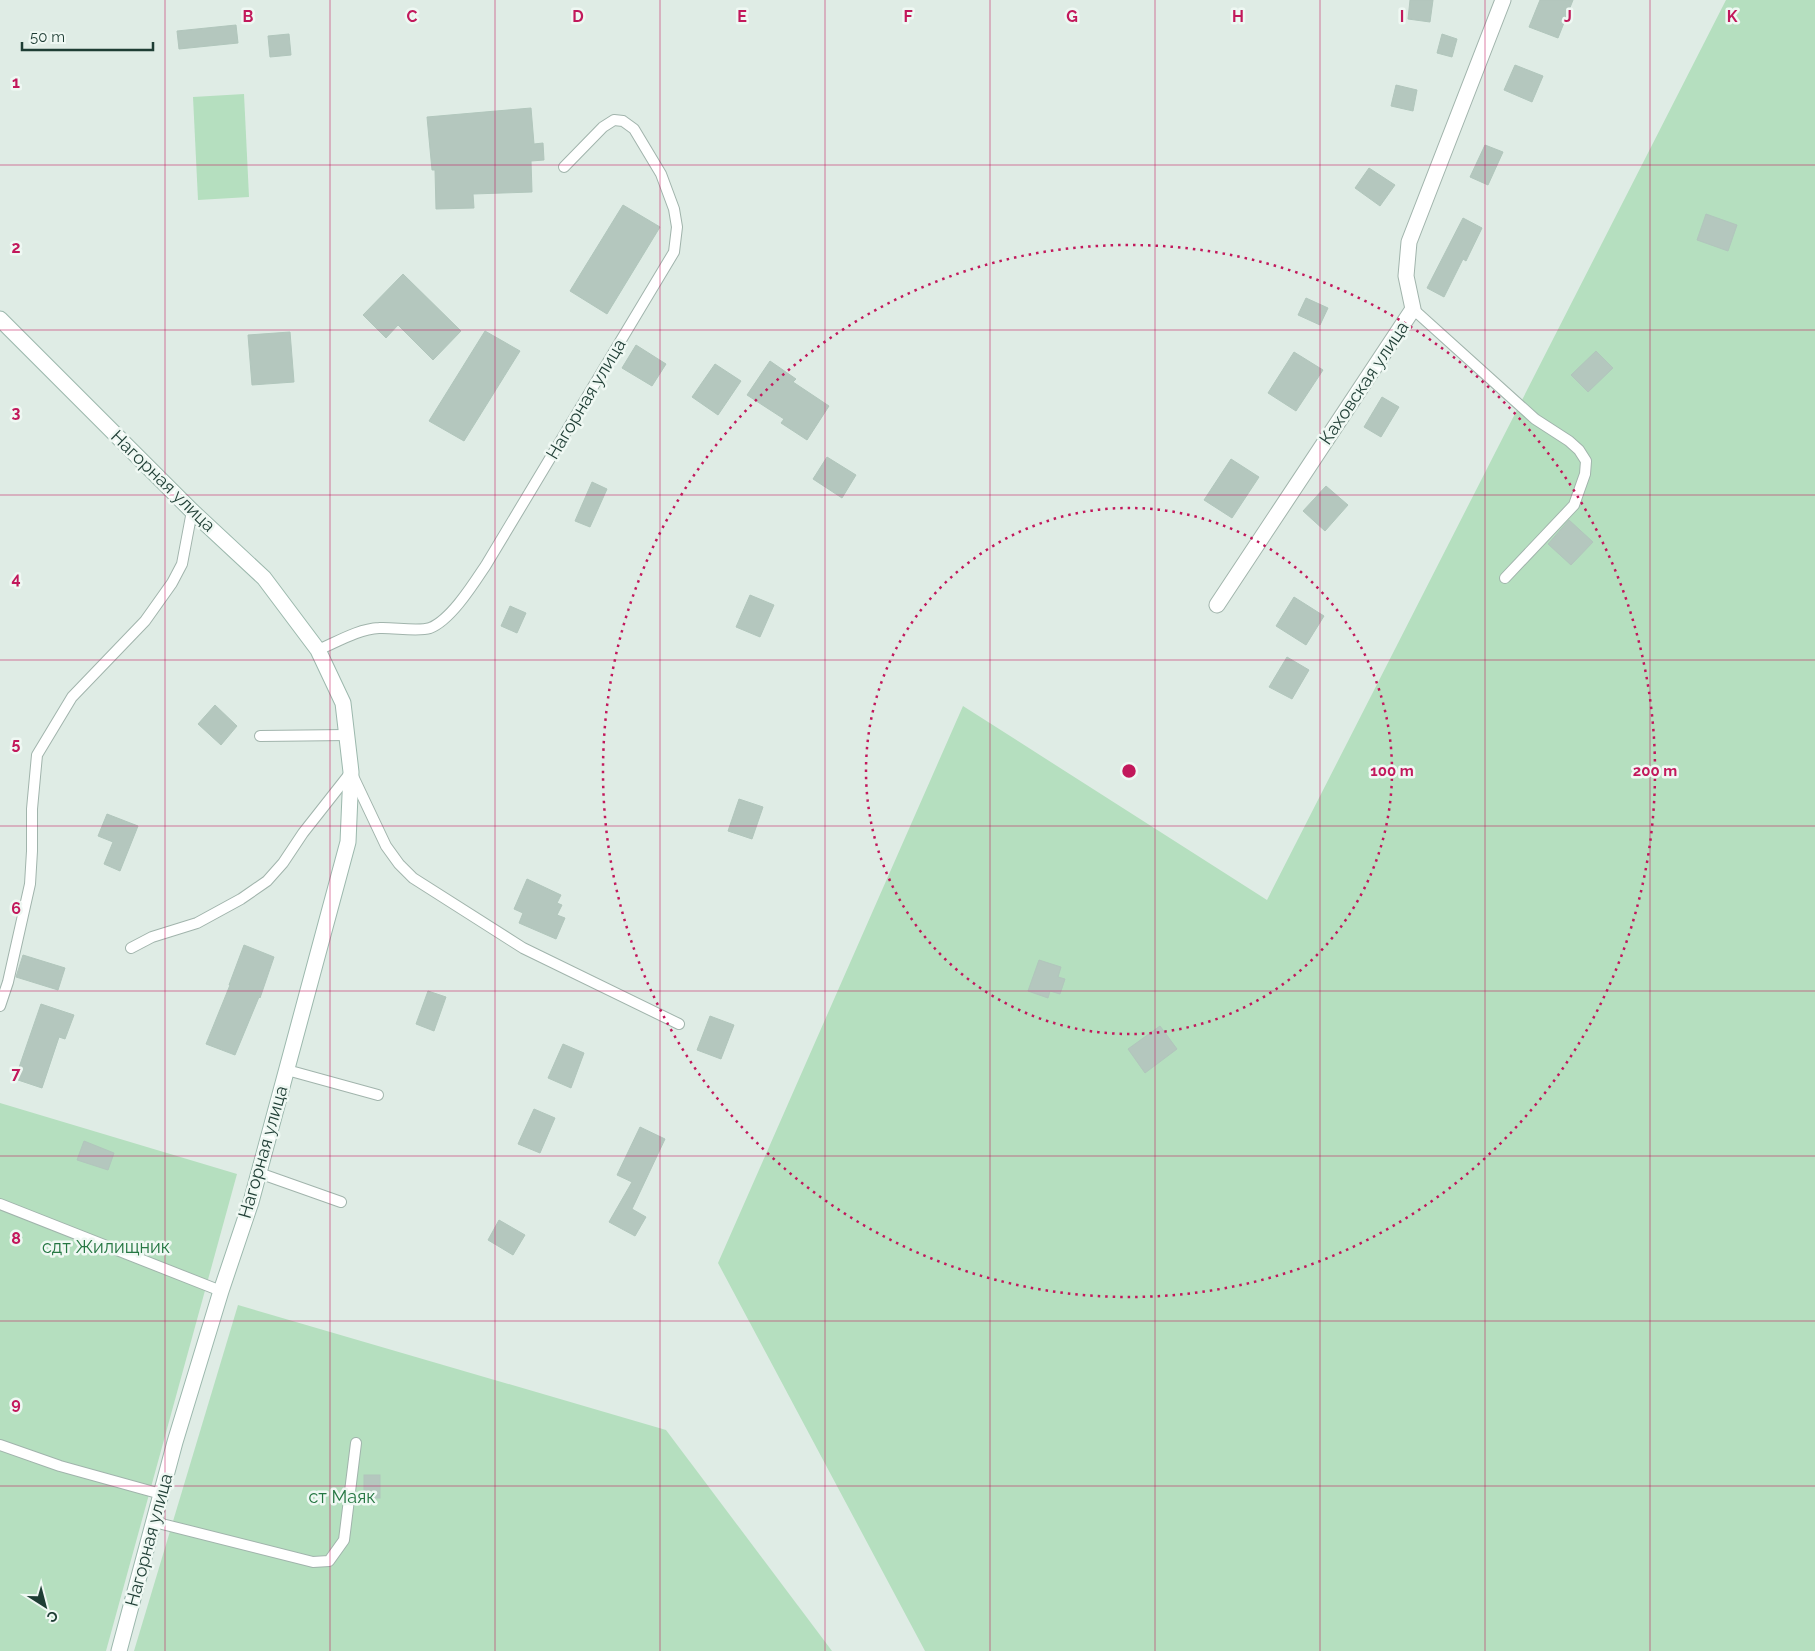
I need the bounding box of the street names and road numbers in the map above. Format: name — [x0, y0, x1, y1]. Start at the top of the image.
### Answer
street label: Каховская улица — [1315, 317, 1413, 448]
street label: Нагорная улица — [541, 335, 630, 463]
street label: Нагорная улица — [107, 426, 220, 536]
street label: Нагорная улица — [234, 1083, 291, 1220]
street label: Нагорная улица — [121, 1471, 176, 1609]

